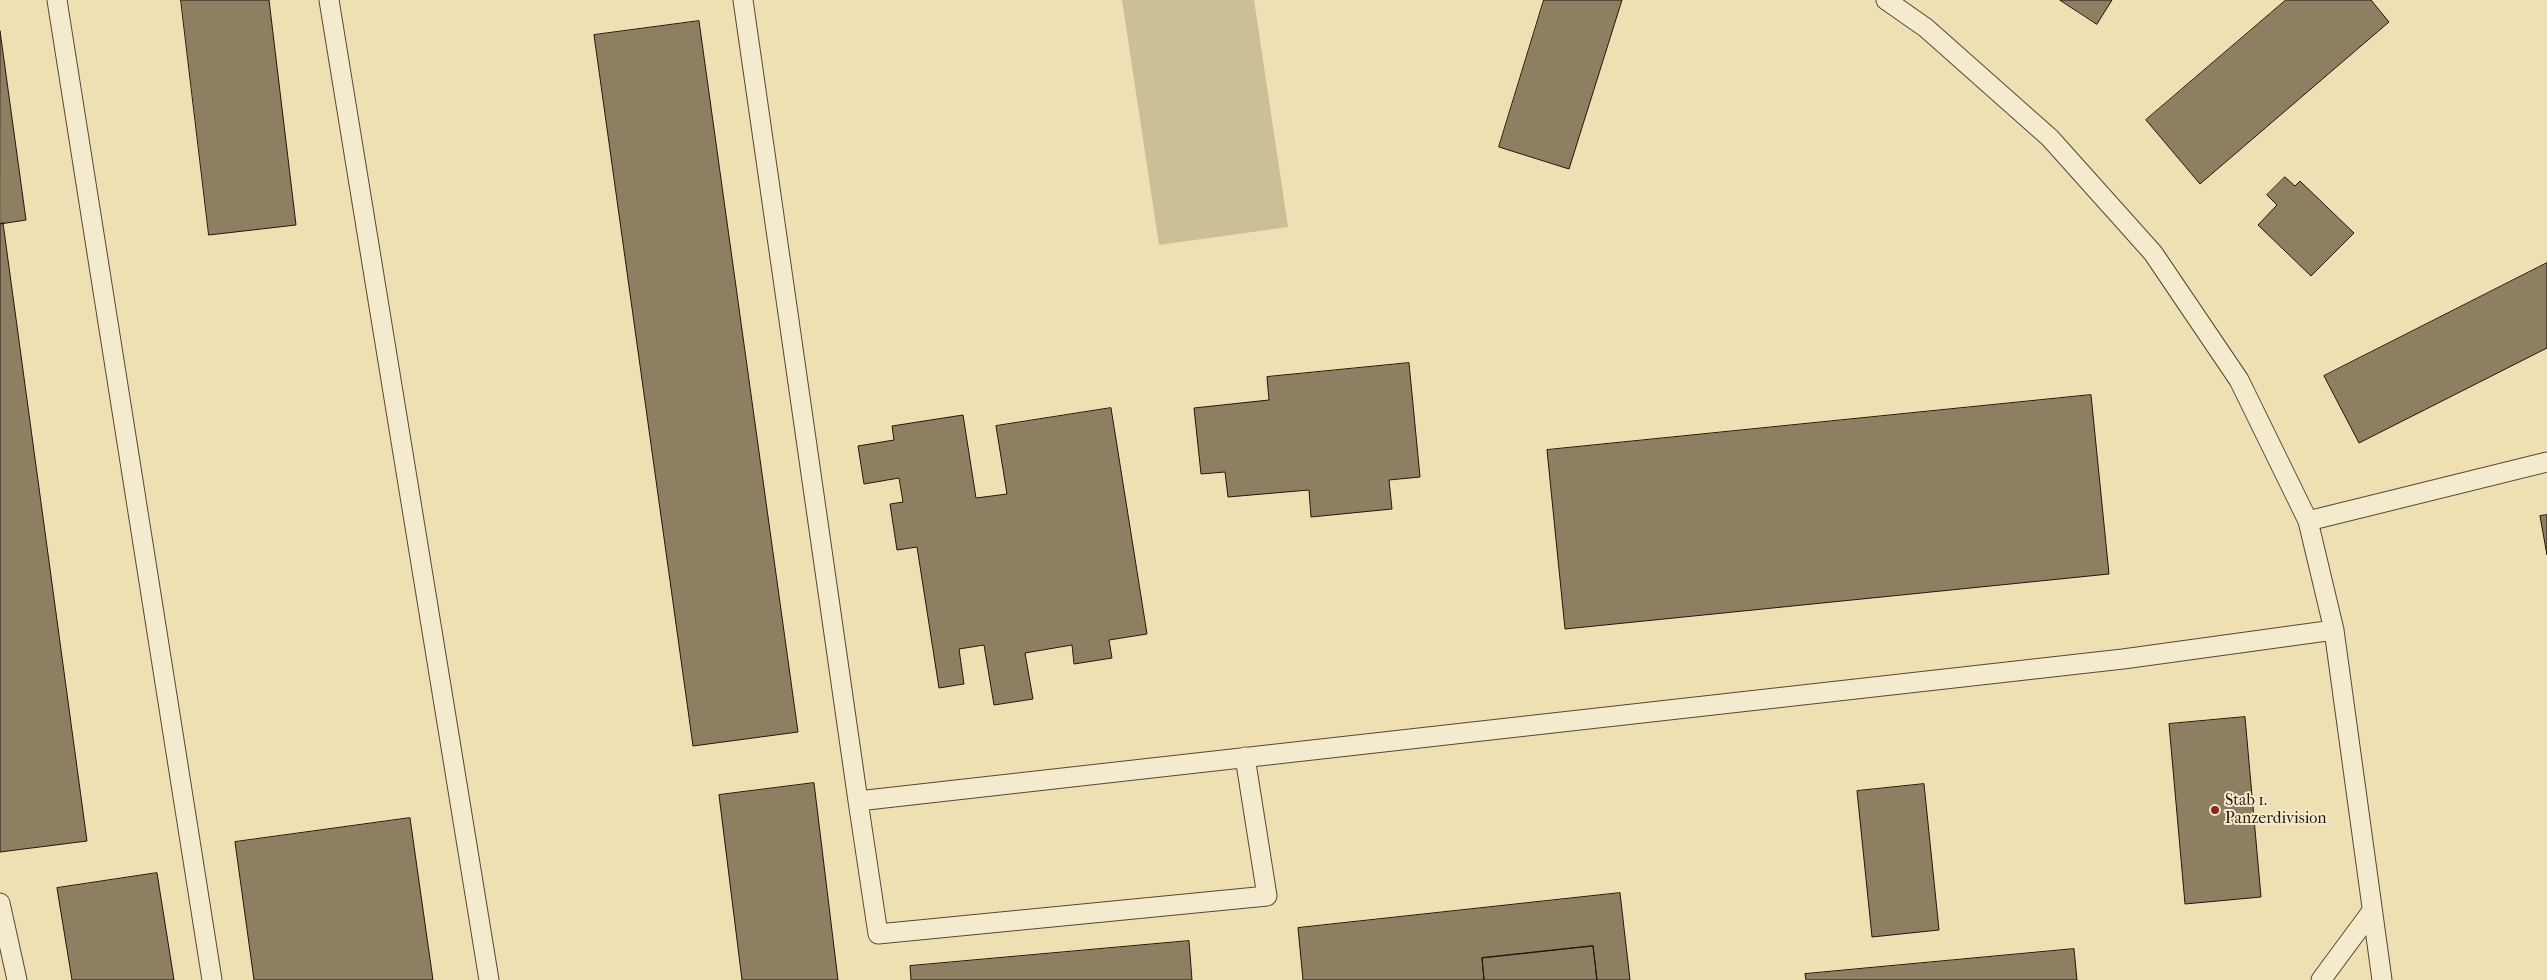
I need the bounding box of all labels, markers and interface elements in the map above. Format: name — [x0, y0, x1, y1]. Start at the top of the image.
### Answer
place label: Stab 1. Panzerdivision — [2225, 791, 2327, 829]
marker: Stab 1. Panzerdivision — [2209, 804, 2221, 816]

